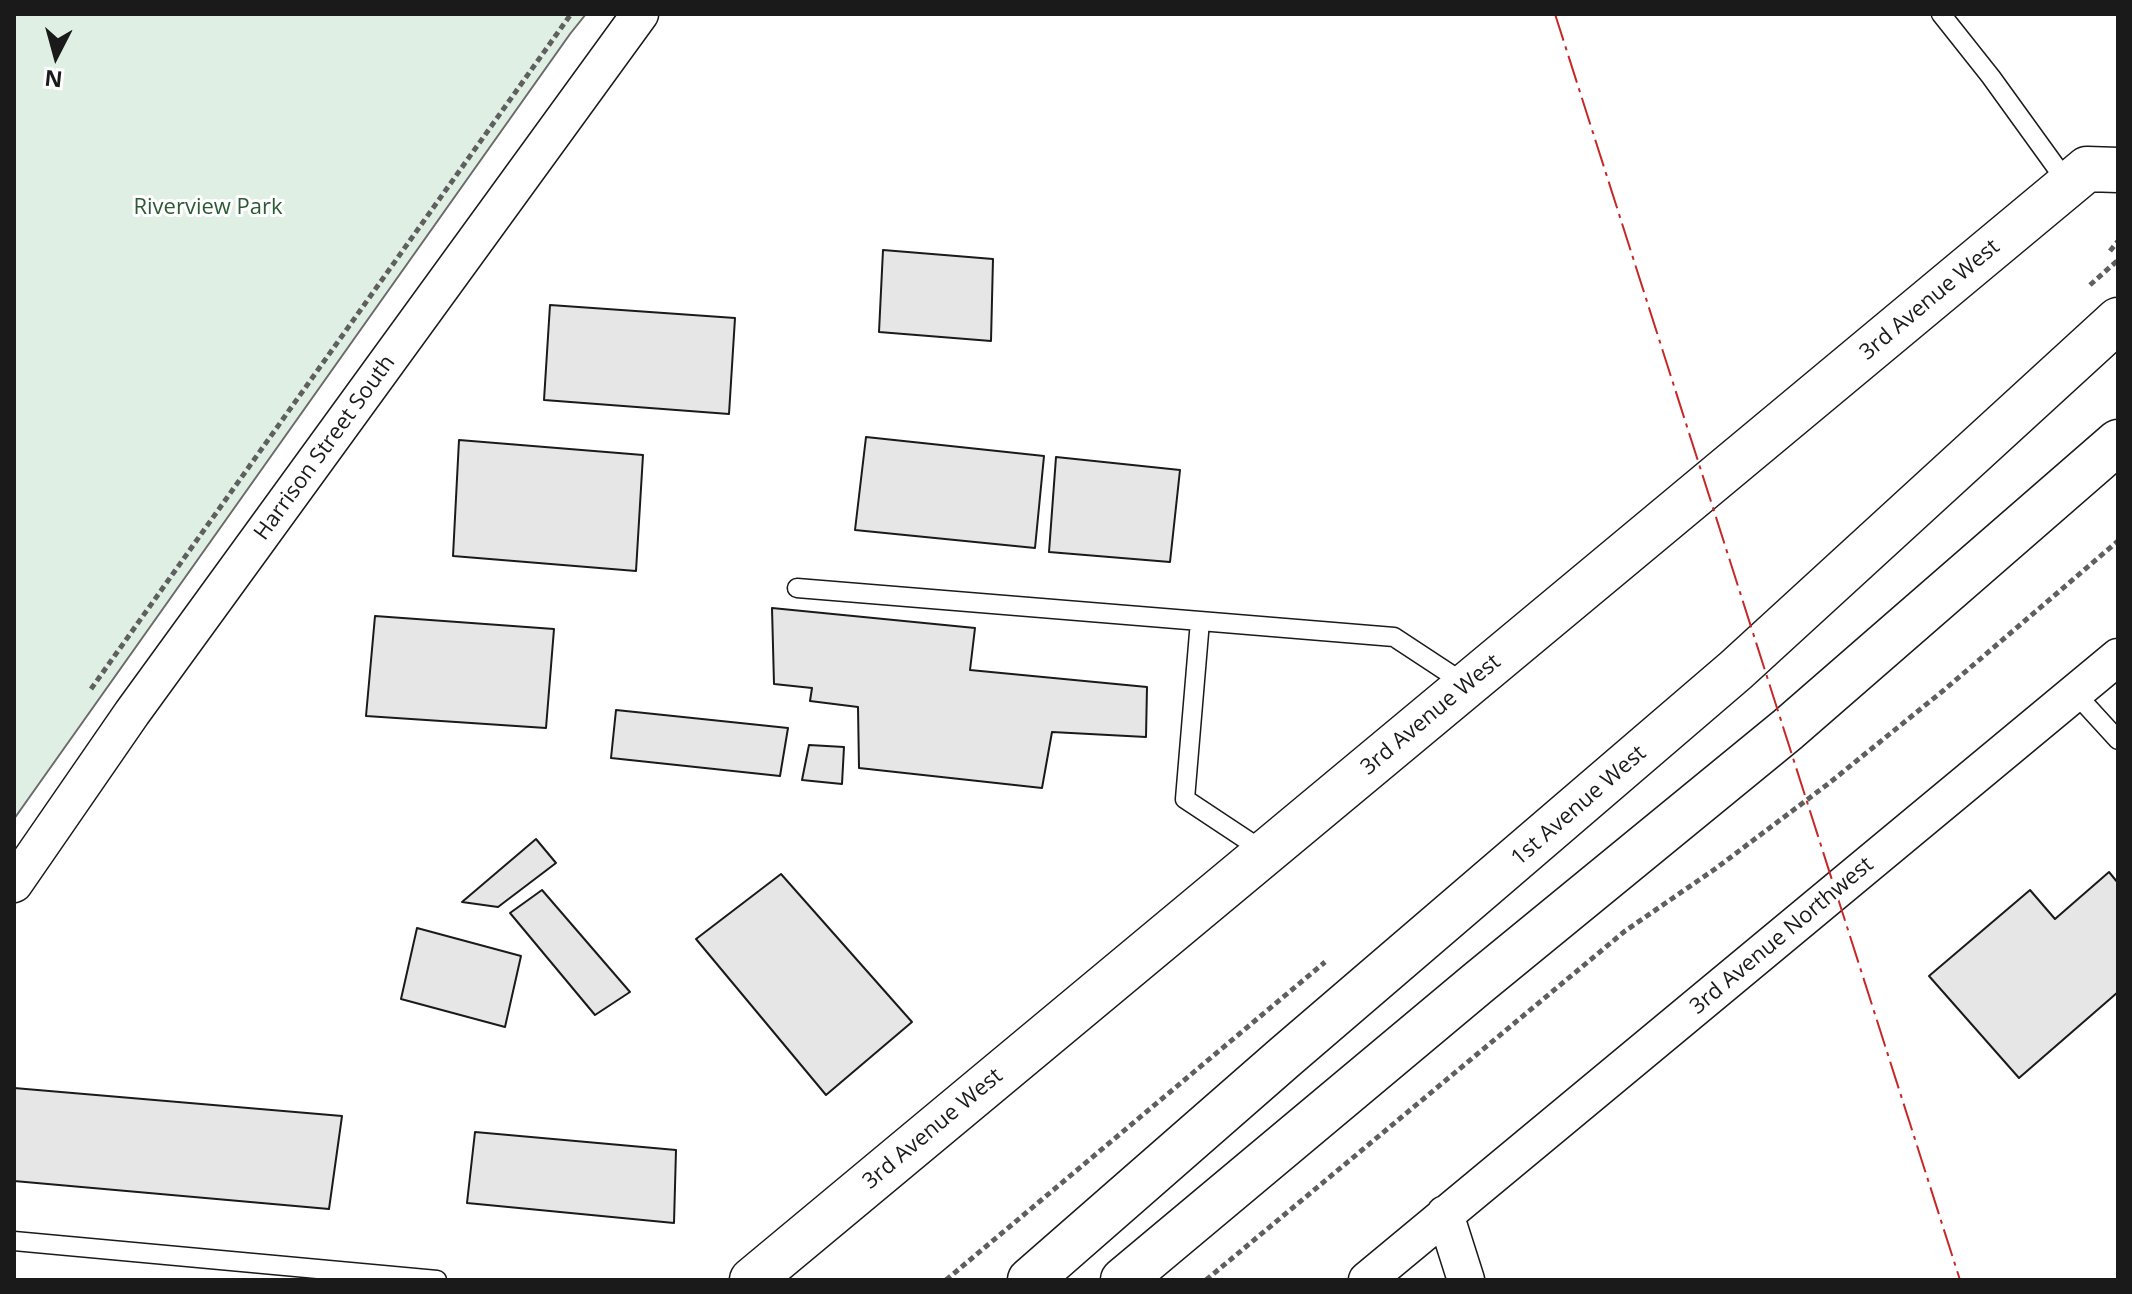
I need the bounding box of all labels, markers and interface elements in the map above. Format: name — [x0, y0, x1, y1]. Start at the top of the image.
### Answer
north arrow — [16, 16, 96, 96]
text: N — [43, 64, 64, 96]
park label: Riverview Park — [133, 195, 283, 221]
street label: 3rd Avenue West — [1855, 234, 2005, 366]
street label: Harrison Street South — [249, 350, 401, 546]
street label: 3rd Avenue West — [1356, 649, 1506, 781]
street label: 1st Avenue West — [1506, 740, 1652, 872]
street label: 3rd Avenue Northwest — [1685, 852, 1879, 1020]
street label: 3rd Avenue West — [858, 1063, 1008, 1195]

